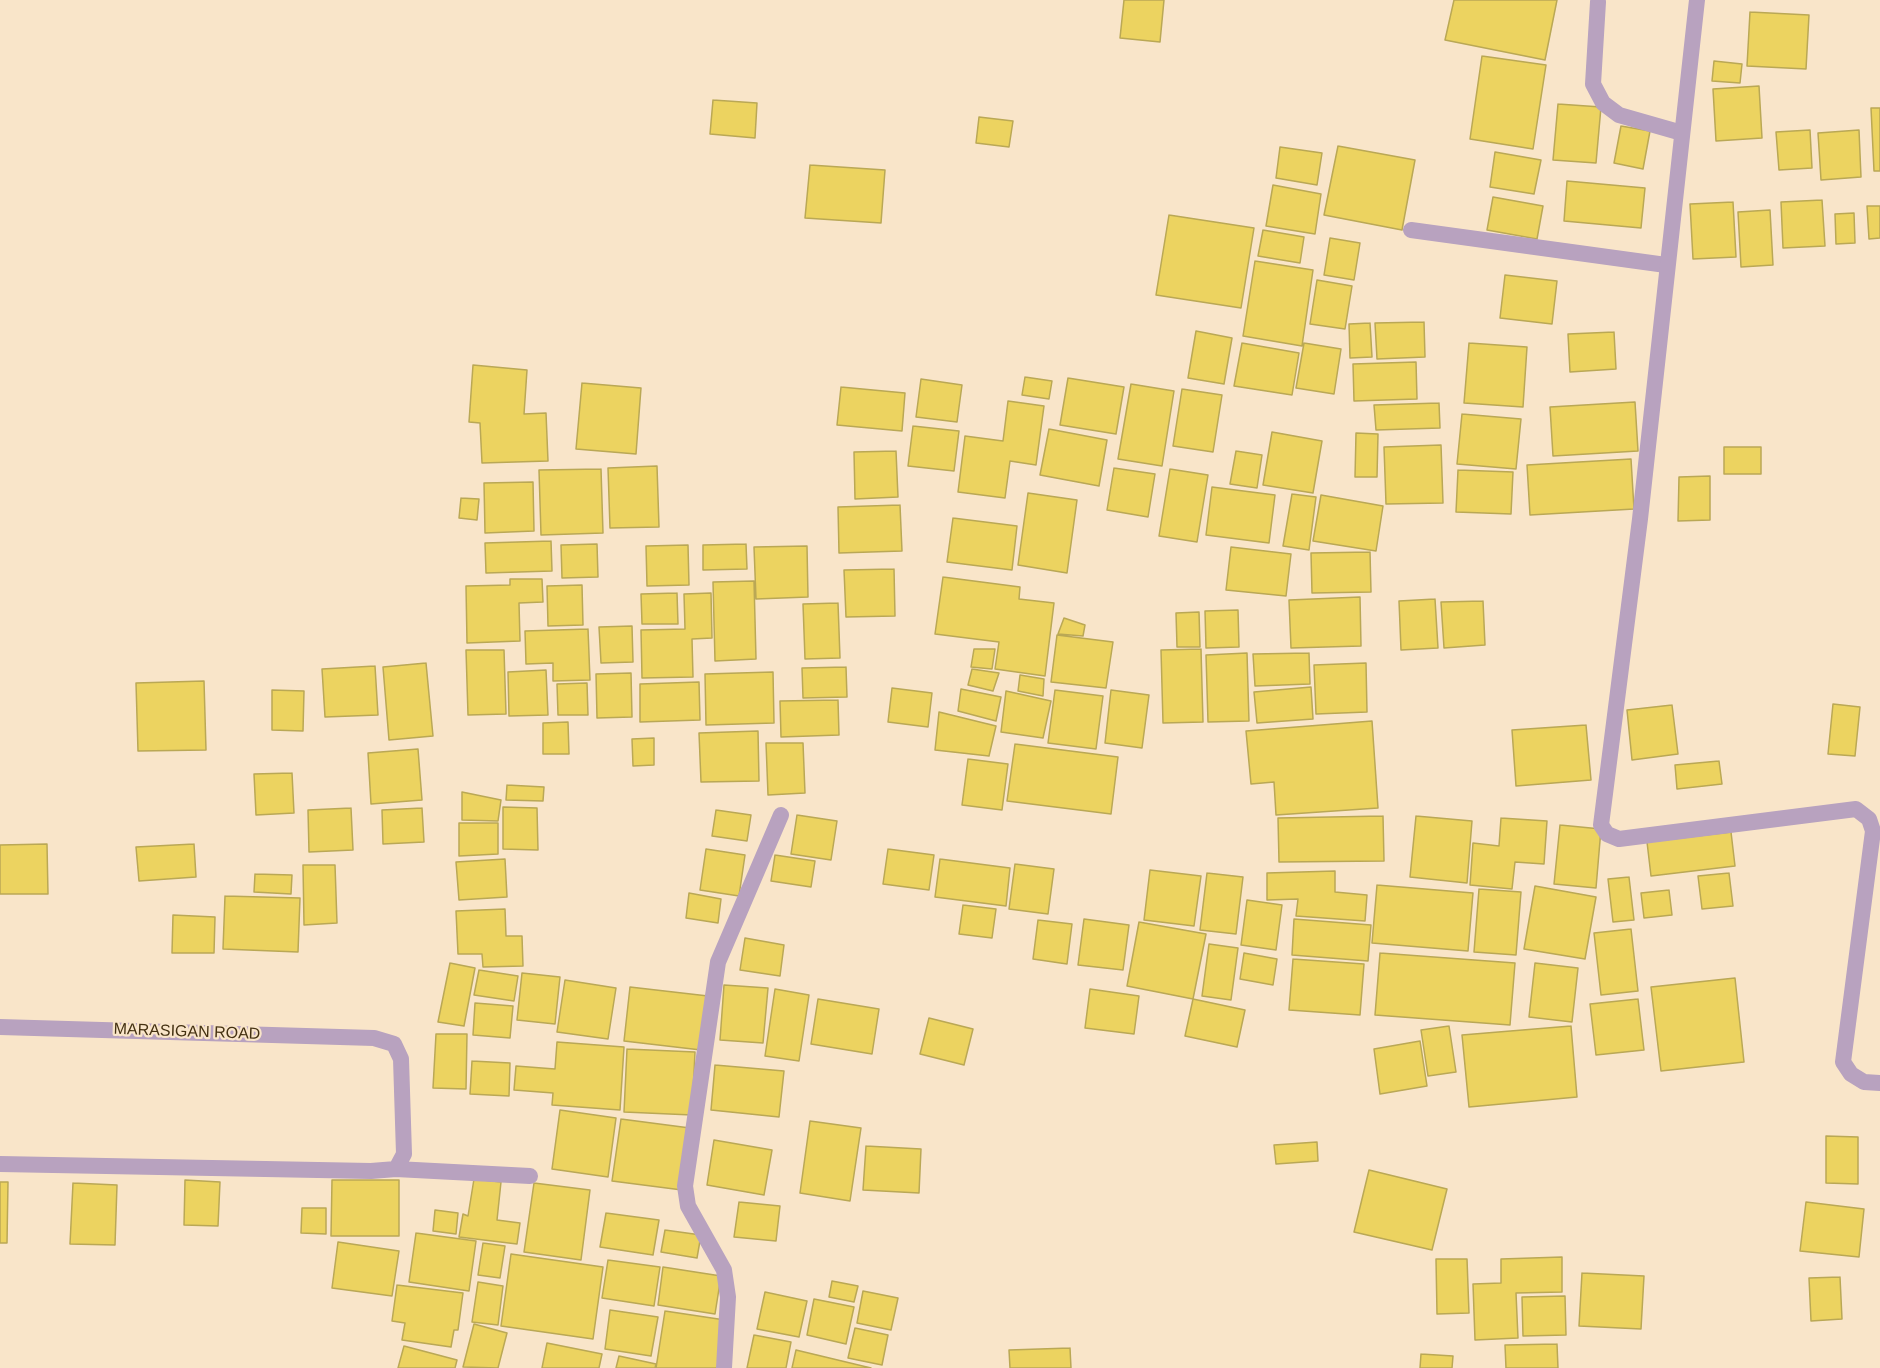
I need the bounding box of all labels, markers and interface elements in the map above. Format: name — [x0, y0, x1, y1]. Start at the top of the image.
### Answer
street label: MARASIGAN ROAD — [113, 1020, 261, 1044]

